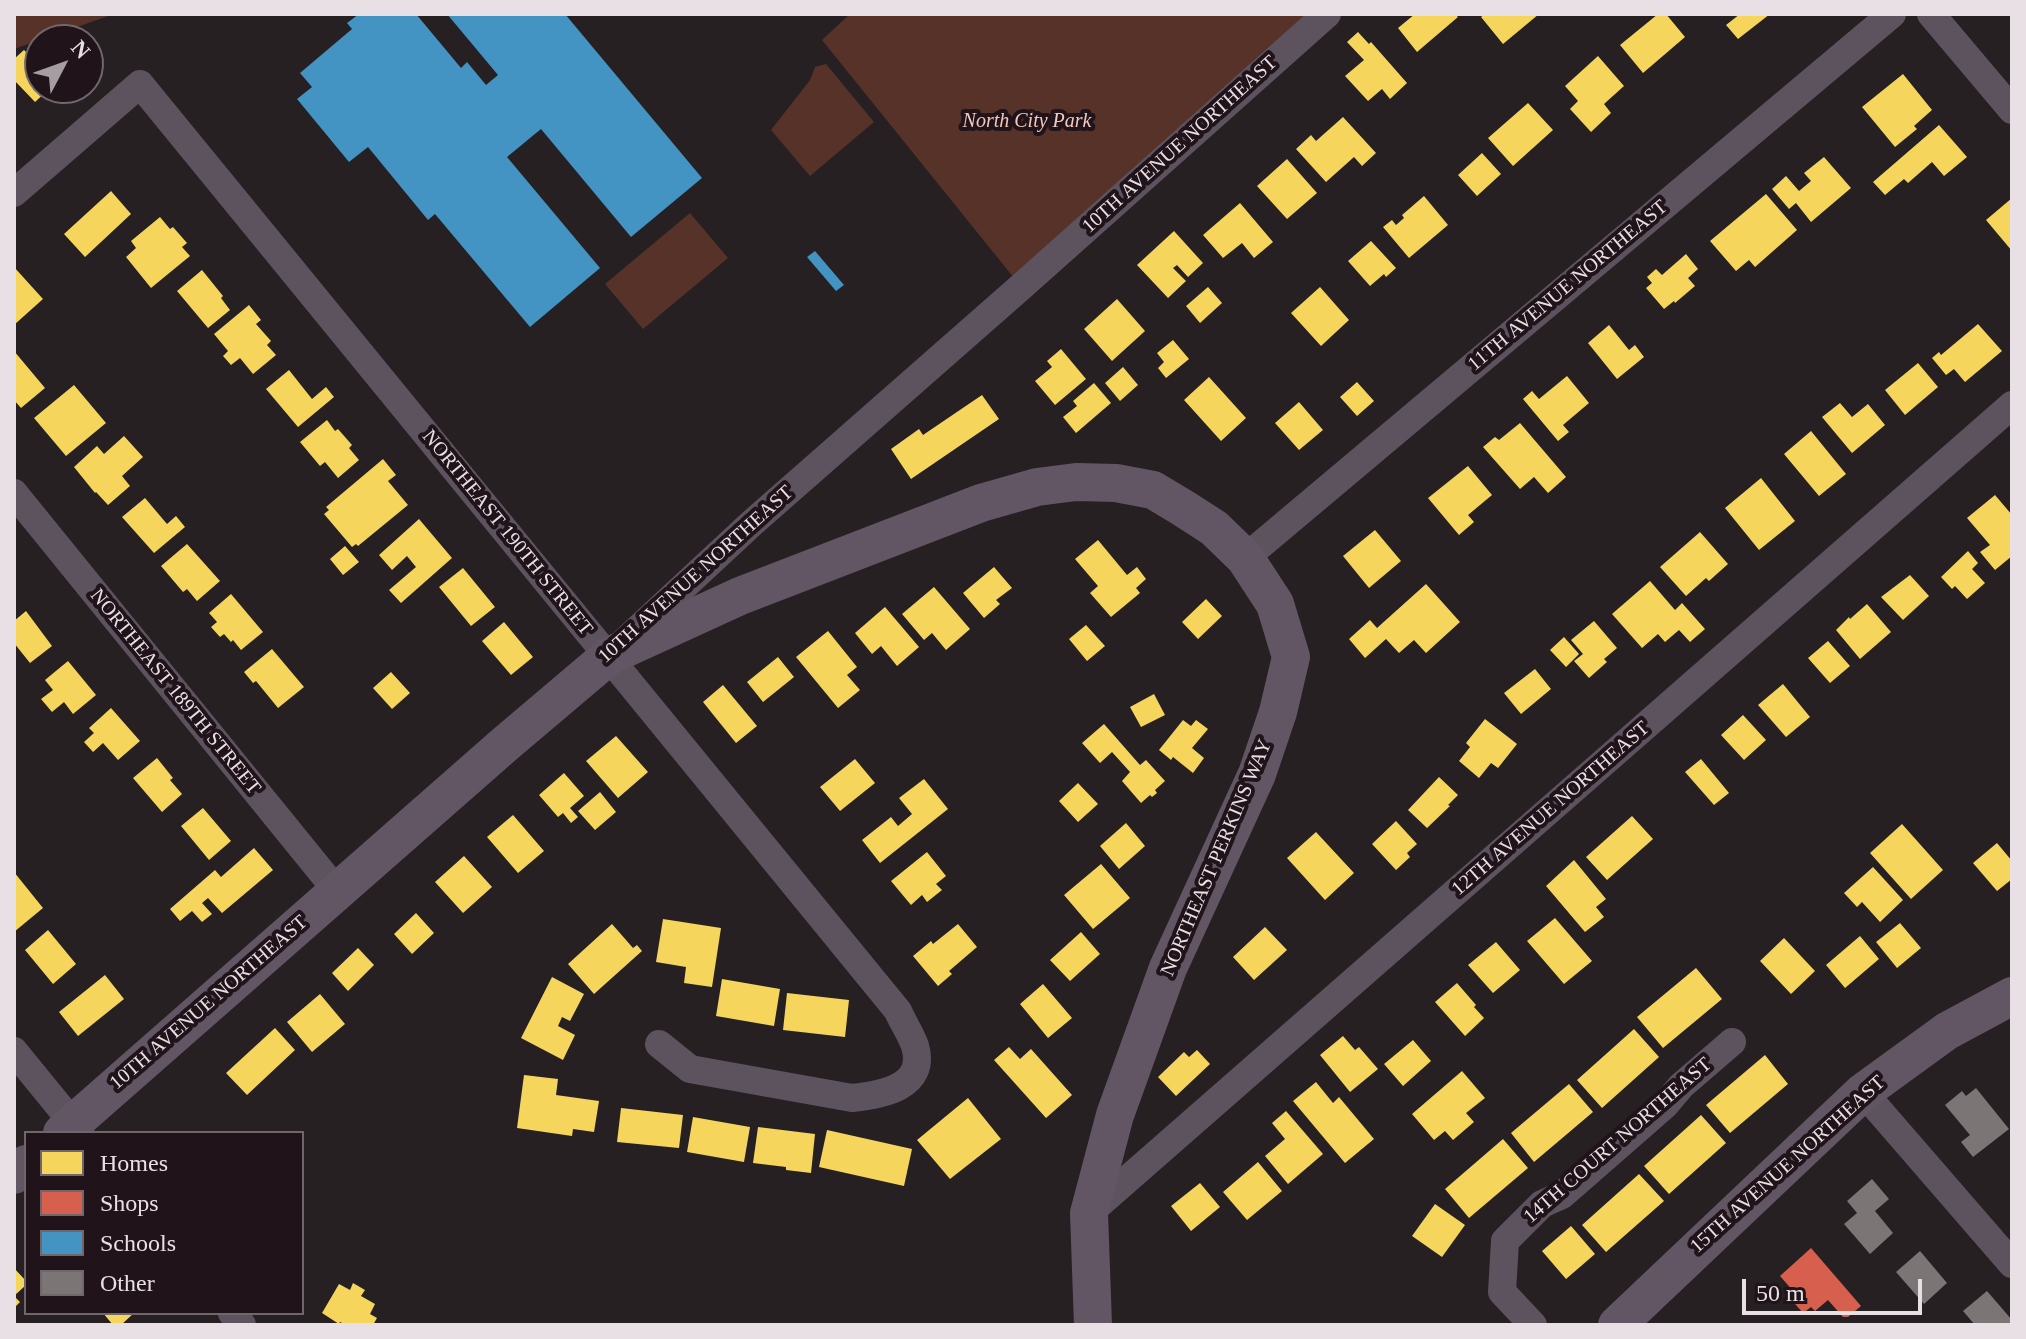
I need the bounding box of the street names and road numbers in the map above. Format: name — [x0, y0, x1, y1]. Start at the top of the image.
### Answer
street label: 10TH AVENUE NORTHEAST — [1078, 51, 1282, 239]
street label: 11TH AVENUE NORTHEAST — [1463, 195, 1673, 377]
street label: NORTHEAST 190TH STREET — [417, 425, 597, 641]
street label: 10TH AVENUE NORTHEAST — [594, 481, 798, 669]
street label: NORTHEAST 189TH STREET — [85, 584, 265, 800]
street label: 12TH AVENUE NORTHEAST — [1447, 717, 1655, 901]
street label: NORTHEAST PERKINS WAY — [1156, 736, 1278, 980]
street label: 10TH AVENUE NORTHEAST — [105, 911, 313, 1095]
street label: 14TH COURT NORTHEAST — [1519, 1053, 1717, 1229]
street label: 15TH AVENUE NORTHEAST — [1686, 1071, 1890, 1259]

